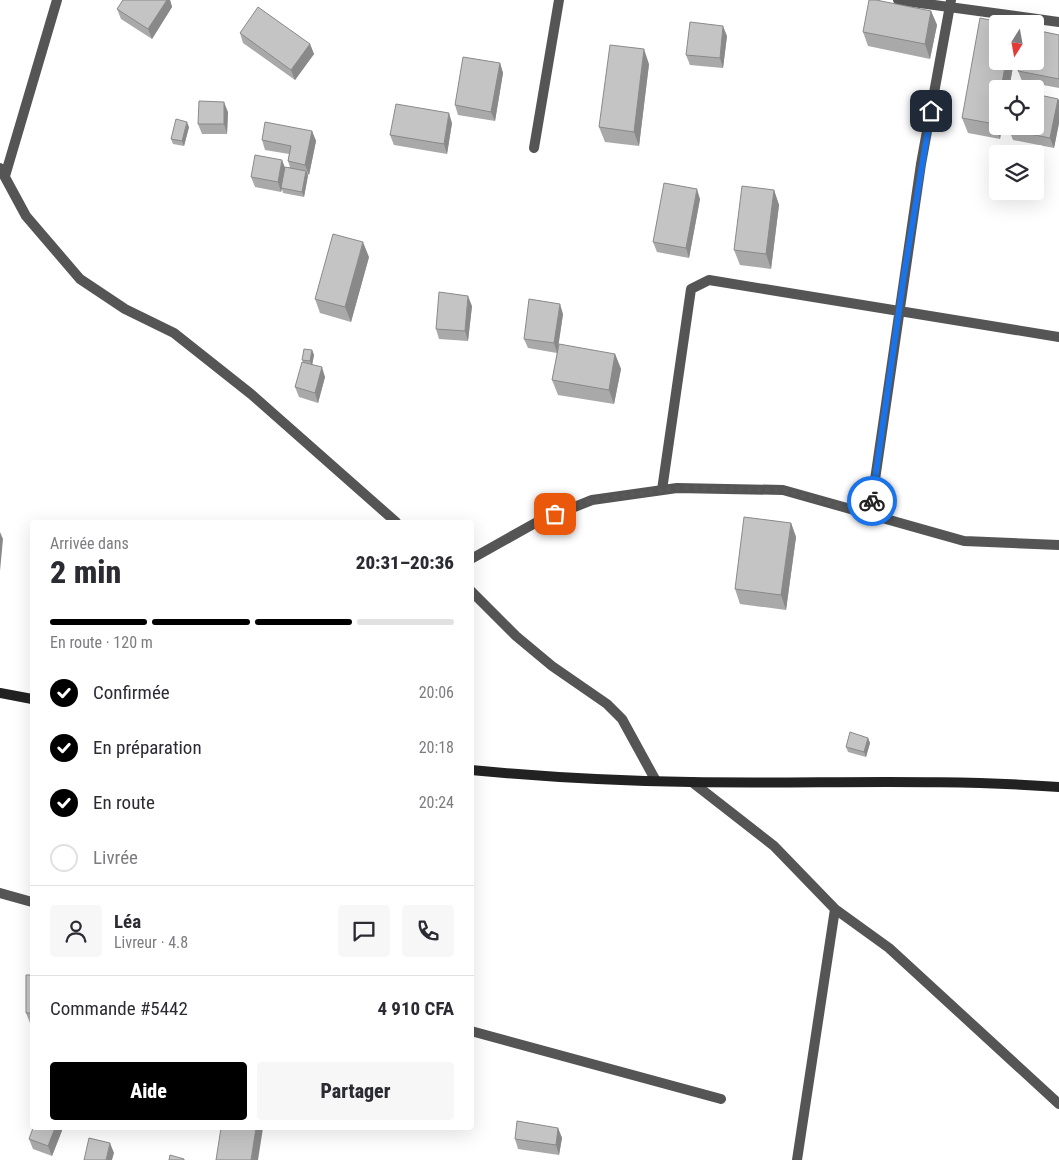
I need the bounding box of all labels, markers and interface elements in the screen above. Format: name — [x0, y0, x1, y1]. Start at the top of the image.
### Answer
north arrow — [989, 15, 1044, 70]
map controls — [989, 15, 1044, 200]
button: locate — [989, 80, 1044, 135]
pin — [910, 90, 952, 132]
icon: home — [917, 97, 945, 125]
button: layers — [989, 145, 1044, 200]
courier — [847, 476, 897, 526]
icon: bike — [858, 487, 886, 515]
pin — [534, 493, 576, 535]
icon: bag — [541, 500, 569, 528]
text: Arrivée dans — [50, 534, 129, 553]
text: 20:31–20:36 — [356, 551, 454, 574]
text: 2 min — [50, 553, 121, 591]
text: En route · 120 m — [50, 633, 153, 652]
icon: check — [50, 679, 78, 707]
text: Confirmée — [93, 681, 170, 704]
text: 20:06 — [419, 683, 454, 702]
icon: check — [50, 734, 78, 762]
text: En préparation — [93, 736, 202, 759]
text: 20:18 — [419, 738, 454, 757]
icon: check — [50, 789, 78, 817]
text: En route — [93, 791, 155, 814]
text: 20:24 — [419, 793, 454, 812]
text: Livrée — [93, 846, 138, 869]
button: person — [50, 905, 102, 957]
button: chat — [338, 905, 390, 957]
button: phone — [402, 905, 454, 957]
text: Léa — [114, 910, 141, 933]
text: Livreur · 4.8 — [114, 933, 188, 952]
text: Commande #5442 — [50, 997, 188, 1020]
text: 4 910 CFA — [377, 997, 454, 1020]
button: Aide — [50, 1062, 247, 1120]
button: Partager — [257, 1062, 454, 1120]

